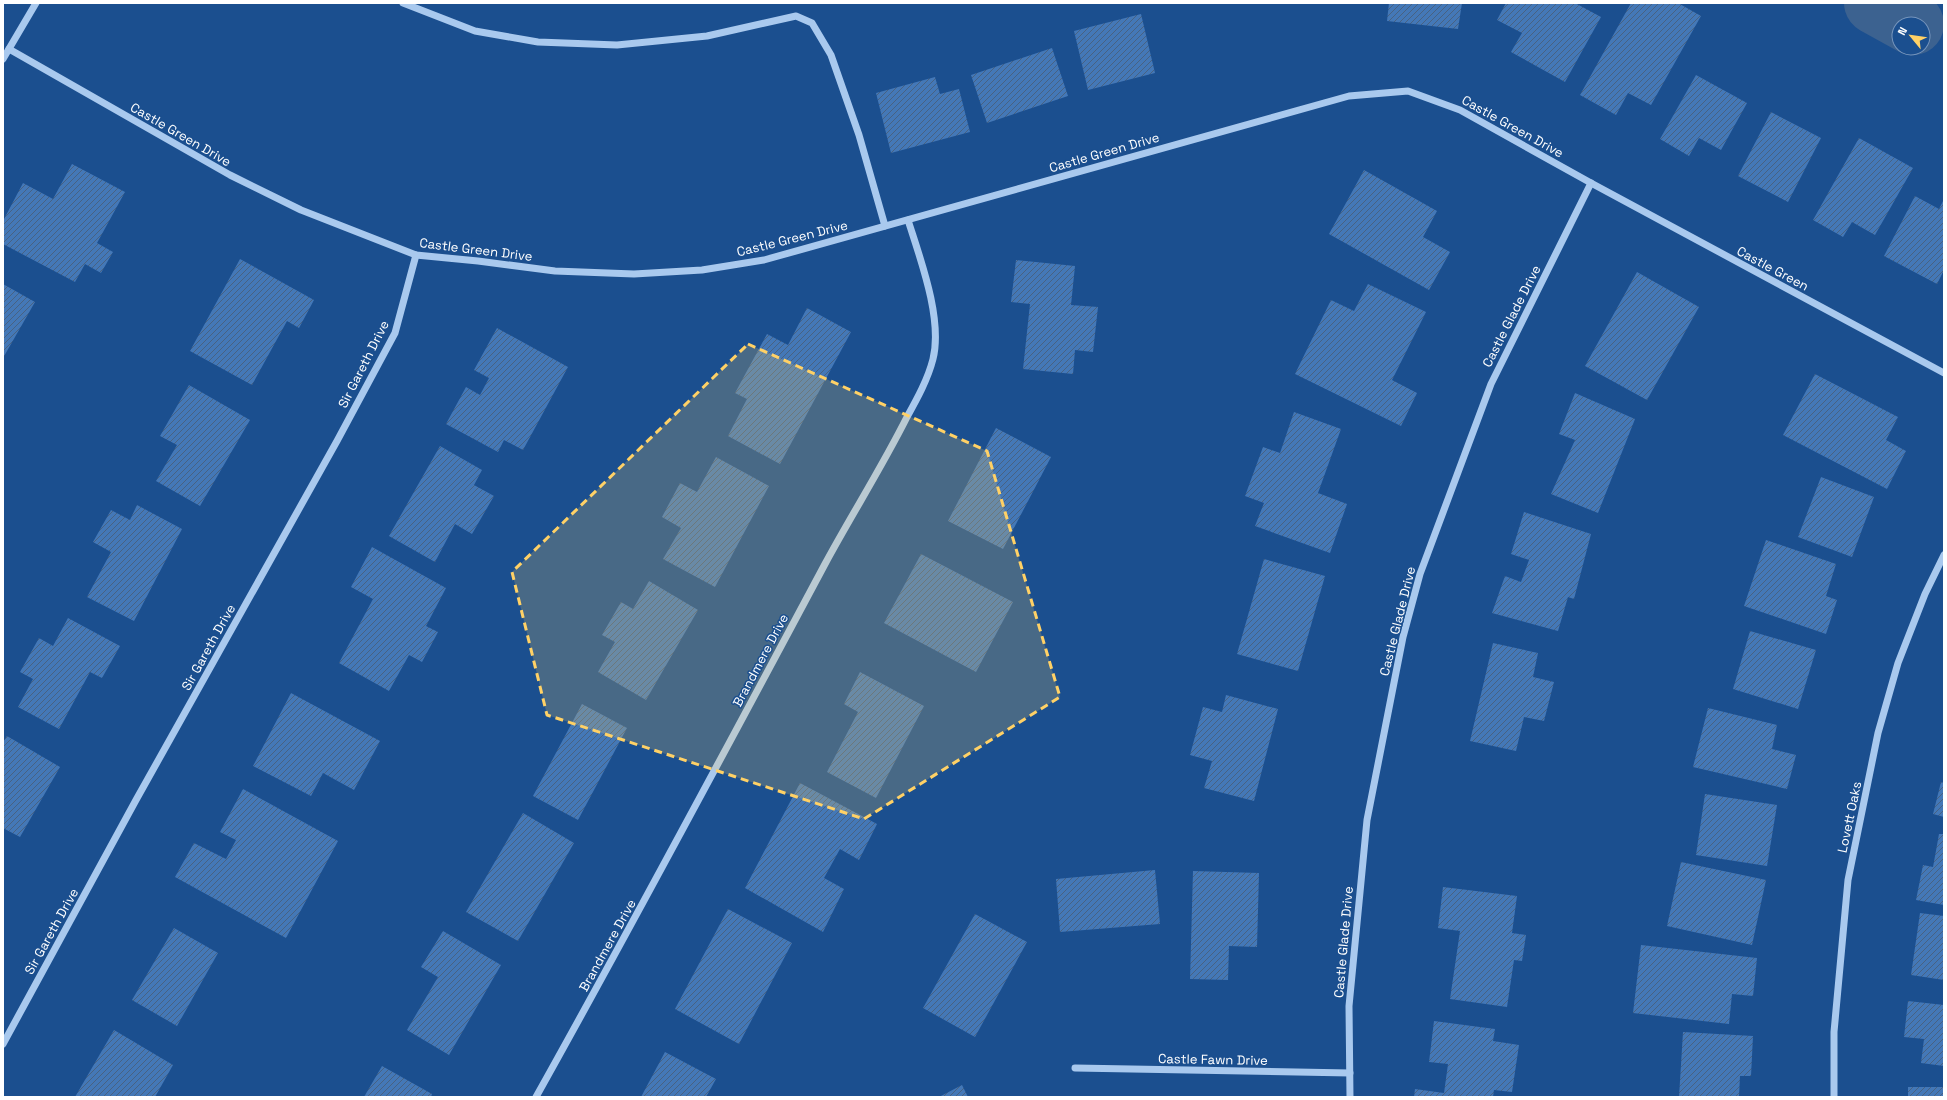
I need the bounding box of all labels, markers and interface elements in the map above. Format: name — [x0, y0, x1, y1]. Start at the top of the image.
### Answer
north arrow — [1891, 16, 1931, 56]
text: N — [1894, 25, 1910, 38]
street label: Castle Green Drive — [1459, 91, 1567, 161]
street label: Castle Green Drive — [127, 99, 234, 170]
street label: Castle Green Drive — [1047, 129, 1161, 176]
street label: Castle Green Drive — [735, 216, 849, 260]
street label: Castle Green Drive — [418, 234, 533, 265]
street label: Castle Green — [1734, 242, 1812, 295]
street label: Castle Glade Drive — [1478, 262, 1545, 370]
street label: Sir Gareth Drive — [334, 318, 393, 411]
street label: Castle Glade Drive — [1376, 565, 1419, 678]
street label: Sir Gareth Drive — [178, 601, 239, 693]
street label: Brandmere Drive — [729, 611, 792, 710]
street label: Lovett Oaks — [1834, 780, 1865, 854]
street label: Sir Gareth Drive — [21, 885, 82, 977]
street label: Castle Glade Drive — [1330, 885, 1357, 999]
street label: Brandmere Drive — [575, 896, 640, 994]
street label: Castle Fawn Drive — [1158, 1050, 1268, 1069]

